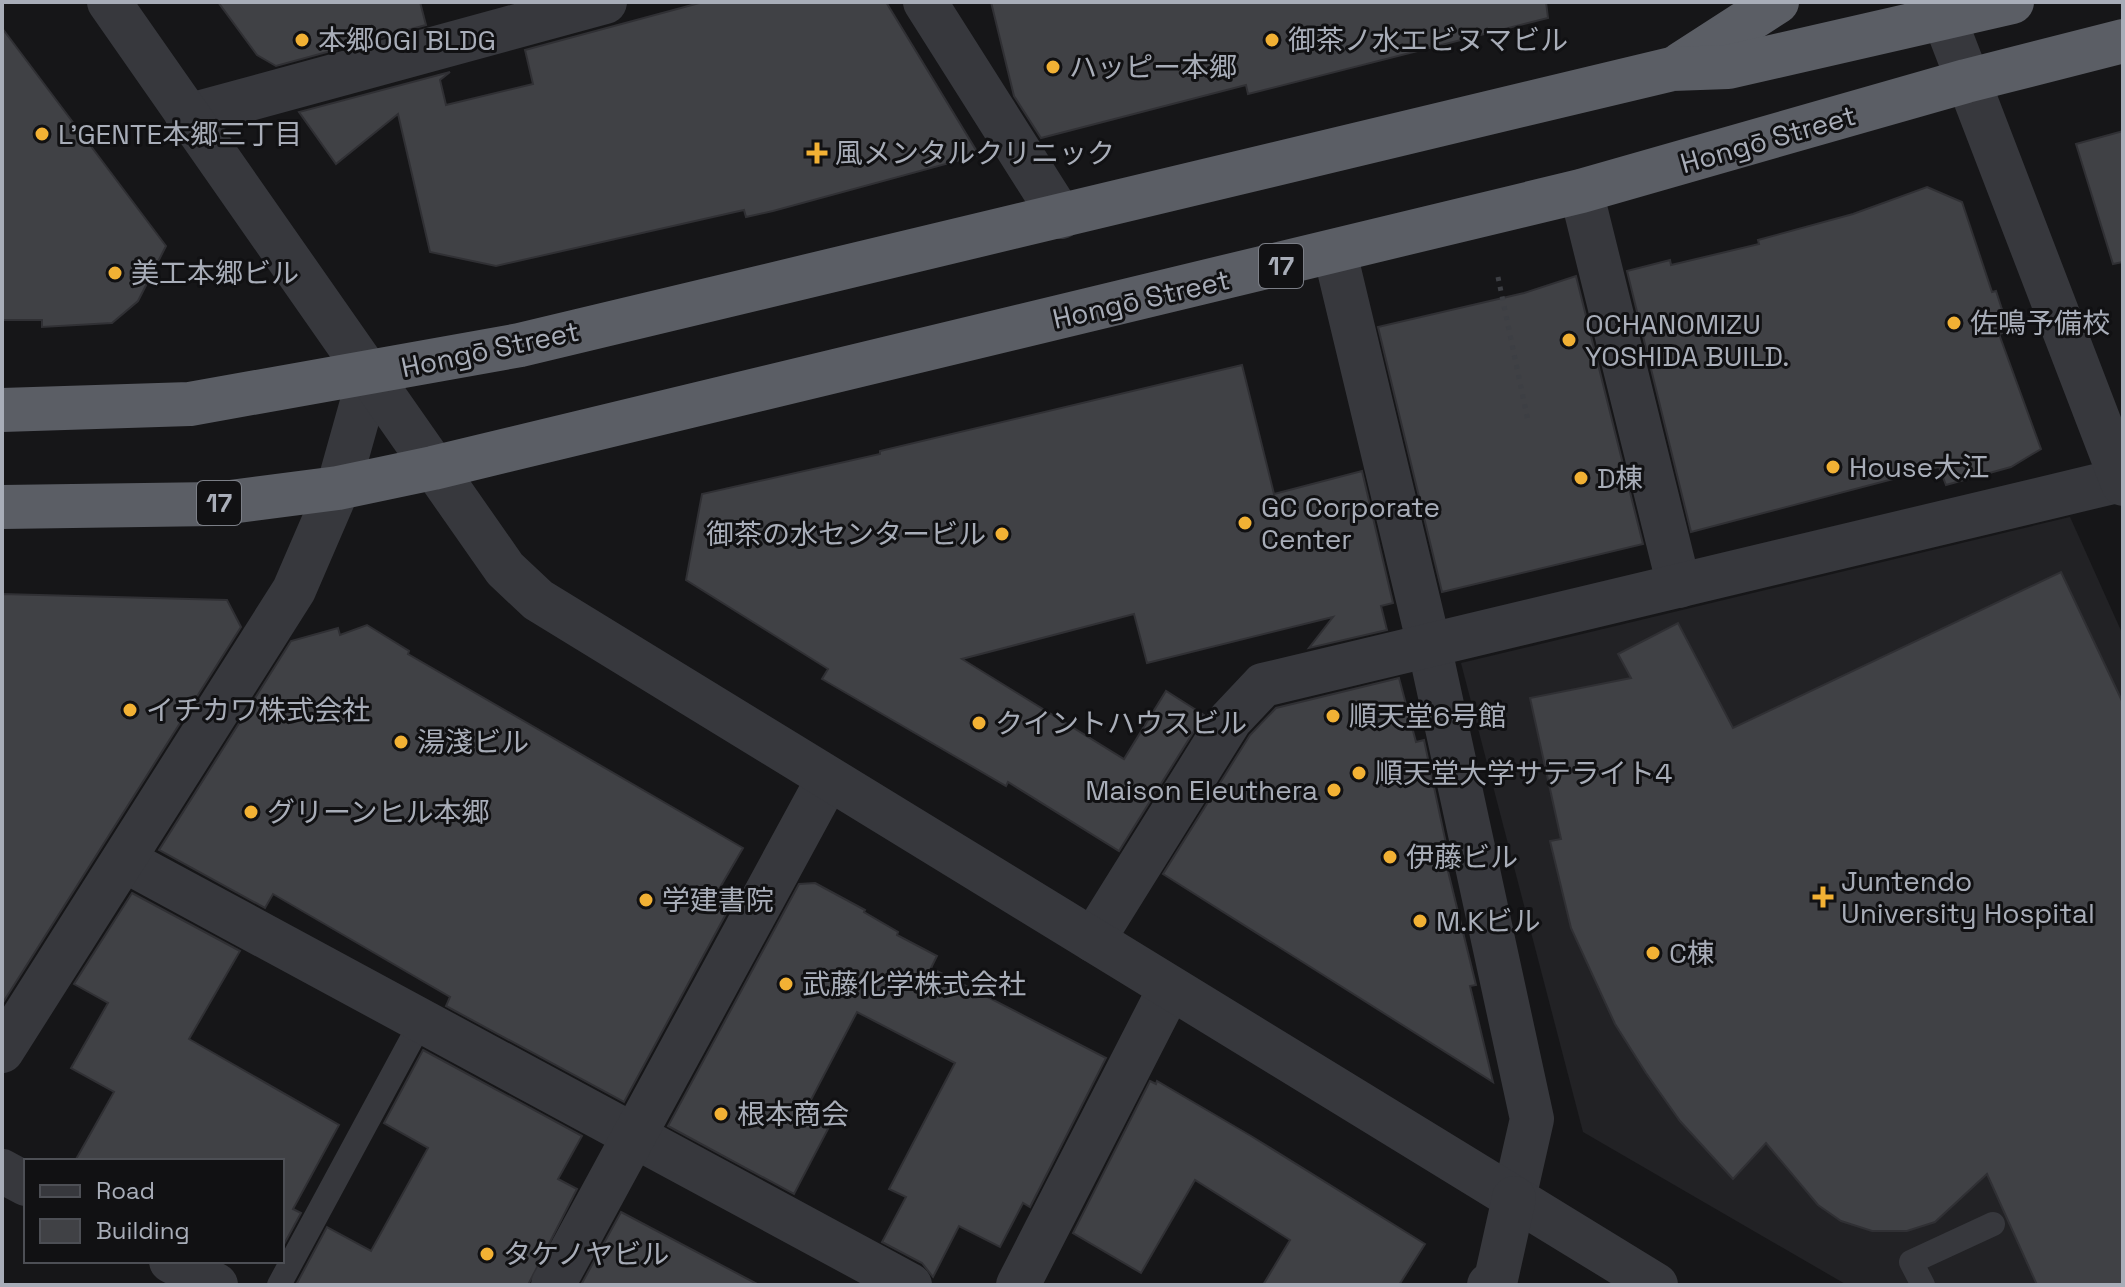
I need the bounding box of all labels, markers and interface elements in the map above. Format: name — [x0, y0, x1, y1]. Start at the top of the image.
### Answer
place label: 本郷OGI BLDG — [318, 22, 496, 58]
place label: 御茶ノ水エビヌマビル — [1288, 22, 1568, 58]
marker: 本郷OGI BLDG — [293, 31, 311, 49]
marker: 御茶ノ水エビヌマビル — [1263, 31, 1281, 49]
place label: ハッピー本郷 — [1069, 49, 1237, 85]
marker: ハッピー本郷 — [1044, 58, 1062, 76]
street label: Hongō Street — [1676, 97, 1860, 181]
place label: L’GENTE本郷三丁目 — [58, 116, 302, 152]
marker: L’GENTE本郷三丁目 — [33, 125, 51, 143]
place label: 風メンタルクリニック — [835, 135, 1115, 171]
marker: 風メンタルクリニック — [806, 142, 828, 164]
road number: 17 — [1259, 244, 1303, 288]
place label: 美工本郷ビル — [131, 255, 299, 291]
street label: Hongō Street — [1049, 261, 1233, 337]
marker: 美工本郷ビル — [106, 264, 124, 282]
place label: 佐鳴予備校 — [1970, 305, 2110, 341]
place label: OCHANOMIZU YOSHIDA BUILD. — [1585, 306, 1789, 374]
street label: Hongō Street — [398, 313, 582, 385]
marker: 佐鳴予備校 — [1945, 314, 1963, 332]
marker: OCHANOMIZU YOSHIDA BUILD. — [1560, 331, 1578, 349]
place label: House大江 — [1849, 449, 1989, 485]
marker: House大江 — [1824, 458, 1842, 476]
place label: D棟 — [1597, 460, 1644, 496]
marker: D棟 — [1572, 469, 1590, 487]
road number: 17 — [197, 481, 241, 525]
place label: GC Corporate Center — [1261, 489, 1440, 557]
marker: GC Corporate Center — [1236, 514, 1254, 532]
place label: 御茶の水センタービル — [706, 516, 986, 552]
marker: 御茶の水センタービル — [993, 525, 1011, 543]
place label: イチカワ株式会社 — [146, 692, 370, 728]
place label: 順天堂6号館 — [1349, 698, 1506, 734]
marker: イチカワ株式会社 — [121, 701, 139, 719]
place label: クイントハウスビル — [995, 705, 1247, 741]
marker: 順天堂6号館 — [1324, 707, 1342, 725]
marker: クイントハウスビル — [970, 714, 988, 732]
place label: 湯淺ビル — [417, 724, 529, 760]
marker: 湯淺ビル — [392, 733, 410, 751]
place label: 順天堂大学サテライト4 — [1375, 755, 1673, 791]
marker: 順天堂大学サテライト4 — [1350, 764, 1368, 782]
place label: Maison Eleuthera — [1085, 772, 1318, 808]
marker: Maison Eleuthera — [1325, 781, 1343, 799]
place label: グリーンヒル本郷 — [267, 794, 490, 830]
marker: グリーンヒル本郷 — [242, 803, 260, 821]
place label: 伊藤ビル — [1406, 839, 1518, 875]
marker: 伊藤ビル — [1381, 848, 1399, 866]
place label: Juntendo University Hospital — [1841, 863, 2095, 931]
place label: 学建書院 — [662, 882, 774, 918]
marker: Juntendo University Hospital — [1812, 886, 1834, 908]
marker: 学建書院 — [637, 891, 655, 909]
place label: M.Kビル — [1436, 903, 1540, 939]
marker: M.Kビル — [1411, 912, 1429, 930]
place label: C棟 — [1669, 935, 1715, 971]
marker: C棟 — [1644, 944, 1662, 962]
place label: 武藤化学株式会社 — [802, 966, 1026, 1002]
marker: 武藤化学株式会社 — [777, 975, 795, 993]
place label: 根本商会 — [737, 1096, 849, 1132]
marker: 根本商会 — [712, 1105, 730, 1123]
legend — [24, 1159, 284, 1263]
text: Road — [96, 1175, 155, 1206]
text: Building — [96, 1215, 190, 1246]
place label: タケノヤビル — [503, 1236, 669, 1272]
marker: タケノヤビル — [478, 1245, 496, 1263]

